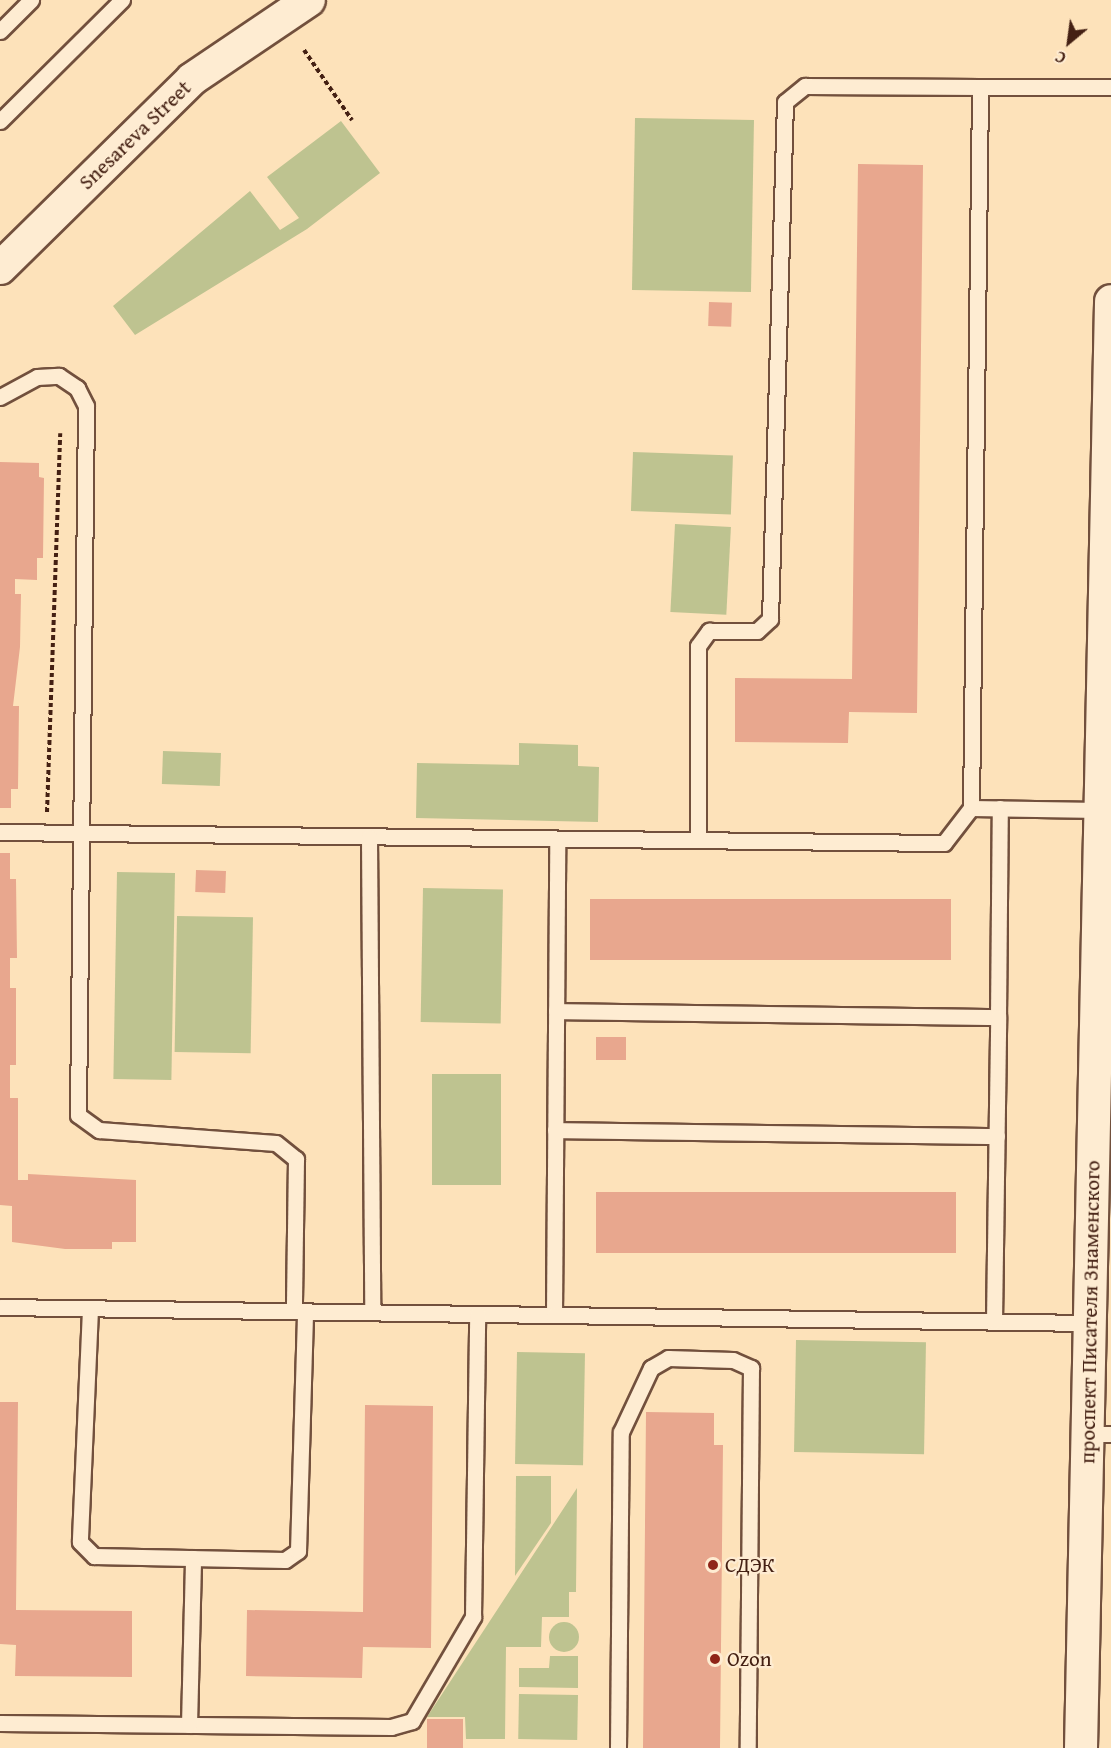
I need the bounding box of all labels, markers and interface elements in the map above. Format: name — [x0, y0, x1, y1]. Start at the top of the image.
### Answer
north arrow — [1039, 12, 1099, 72]
text: С — [1051, 45, 1070, 70]
street label: Snesareva Street — [74, 75, 196, 195]
street label: проспект Писателя Знаменского — [1075, 1160, 1105, 1464]
place label: СДЭК — [725, 1552, 775, 1578]
marker: СДЭК — [706, 1558, 720, 1572]
place label: Ozon — [727, 1646, 771, 1672]
marker: Ozon — [708, 1652, 722, 1666]

